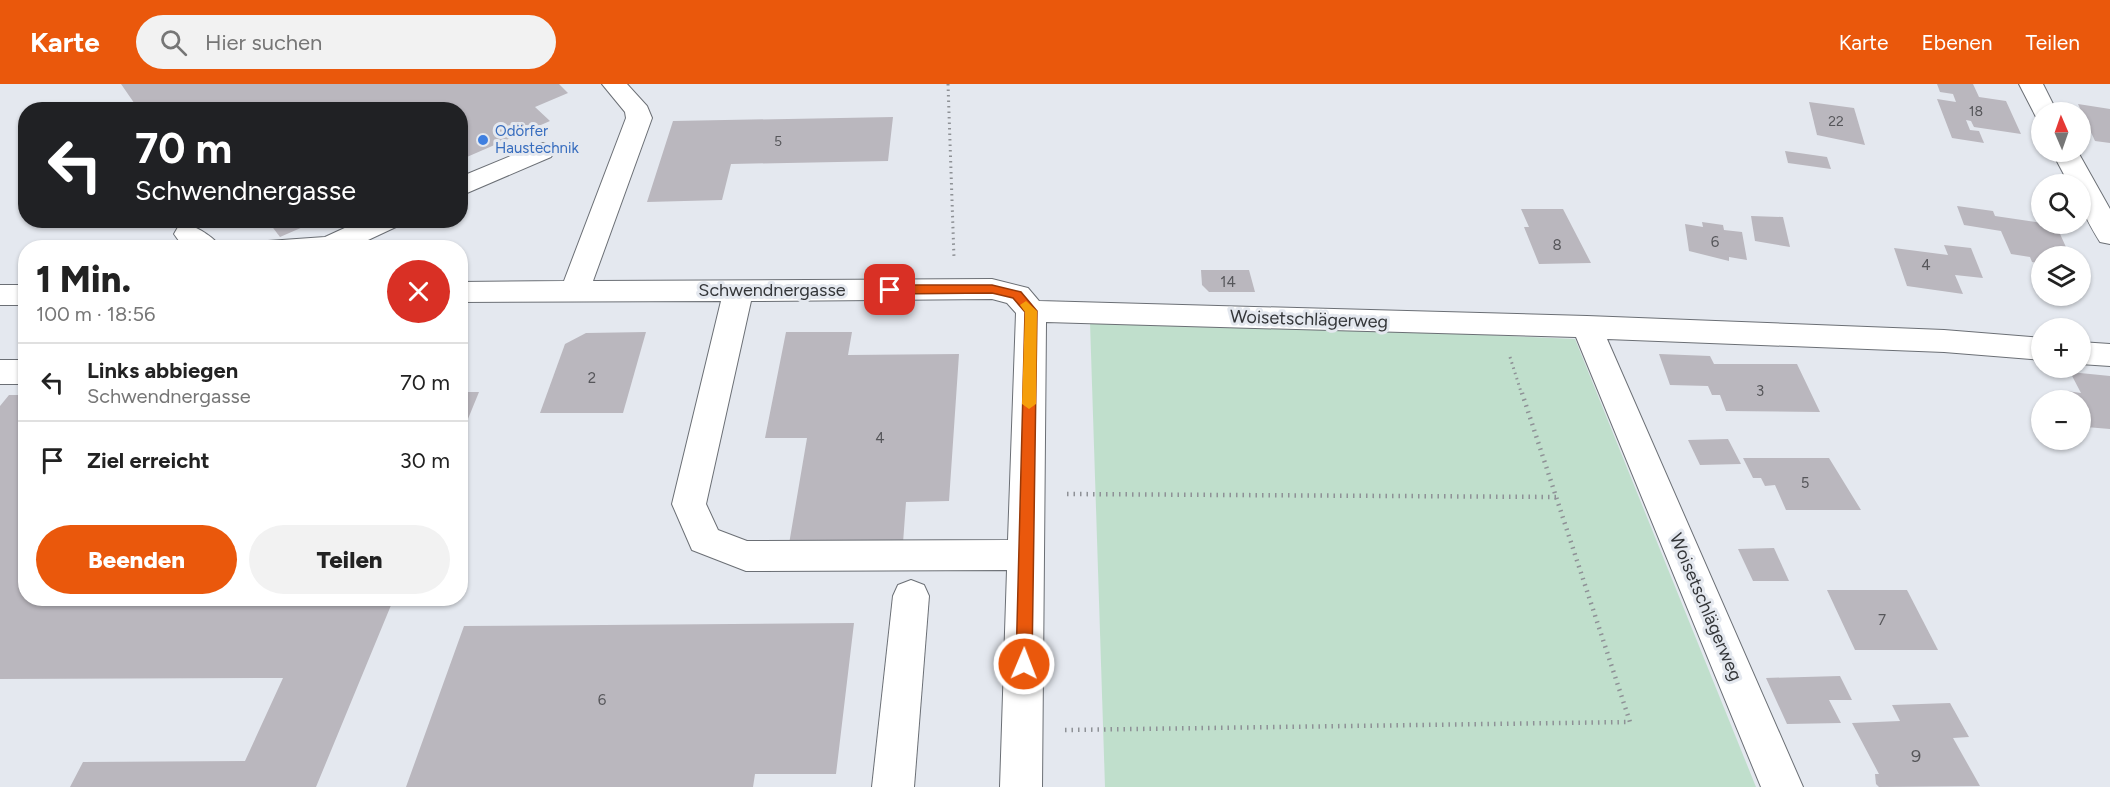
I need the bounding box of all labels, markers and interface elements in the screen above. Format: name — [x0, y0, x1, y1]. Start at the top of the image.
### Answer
search box — [136, 15, 556, 69]
text: Karte — [30, 25, 100, 59]
icon: search — [157, 26, 190, 59]
text: Hier suchen — [205, 29, 322, 56]
text: Karte — [1839, 30, 1888, 55]
text: Ebenen — [1921, 30, 1993, 55]
text: Teilen — [2026, 30, 2080, 55]
north arrow — [2031, 102, 2091, 162]
map controls — [2031, 102, 2091, 450]
house number: 18 — [1969, 103, 1983, 120]
house number: 22 — [1828, 113, 1844, 130]
place label: Odörfer Haustechnik — [495, 122, 579, 157]
text: 70 m — [135, 123, 232, 174]
icon: left — [36, 126, 114, 204]
marker: Odörfer Haustechnik — [476, 133, 490, 147]
house number: 5 — [774, 133, 782, 150]
text: Schwendnergasse — [135, 174, 356, 207]
button: search — [2031, 174, 2091, 234]
house number: 6 — [1711, 233, 1720, 251]
house number: 8 — [1552, 236, 1562, 254]
button: layers — [2031, 246, 2091, 306]
house number: 4 — [1921, 256, 1931, 274]
text: 1 Min. — [36, 258, 131, 301]
button: close — [387, 260, 450, 323]
pin — [864, 264, 915, 315]
icon: arrive — [873, 273, 906, 306]
house number: 14 — [1220, 273, 1236, 291]
street label: Schwendnergasse — [698, 279, 846, 301]
text: 100 m · 18:56 — [36, 302, 155, 326]
street label: Woisetschlägerweg — [1230, 305, 1388, 333]
button: + — [2031, 318, 2091, 378]
text: Links abbiegen — [87, 357, 238, 384]
icon: left — [36, 366, 69, 399]
text: 70 m — [400, 369, 450, 396]
house number: 2 — [588, 369, 596, 387]
house number: 3 — [1756, 382, 1764, 400]
text: Schwendnergasse — [87, 384, 251, 408]
button: − — [2031, 390, 2091, 450]
house number: 4 — [875, 429, 885, 447]
icon: arrive — [36, 444, 69, 477]
text: Ziel erreicht — [87, 447, 210, 474]
text: 30 m — [400, 447, 450, 474]
house number: 5 — [1801, 474, 1809, 492]
button: Beenden — [36, 525, 237, 594]
button: Teilen — [249, 525, 450, 594]
street label: Woisetschlägerweg — [1665, 530, 1747, 684]
house number: 7 — [1878, 611, 1886, 629]
position arrow — [992, 632, 1056, 696]
house number: 6 — [598, 691, 607, 709]
house number: 9 — [1911, 745, 1921, 767]

